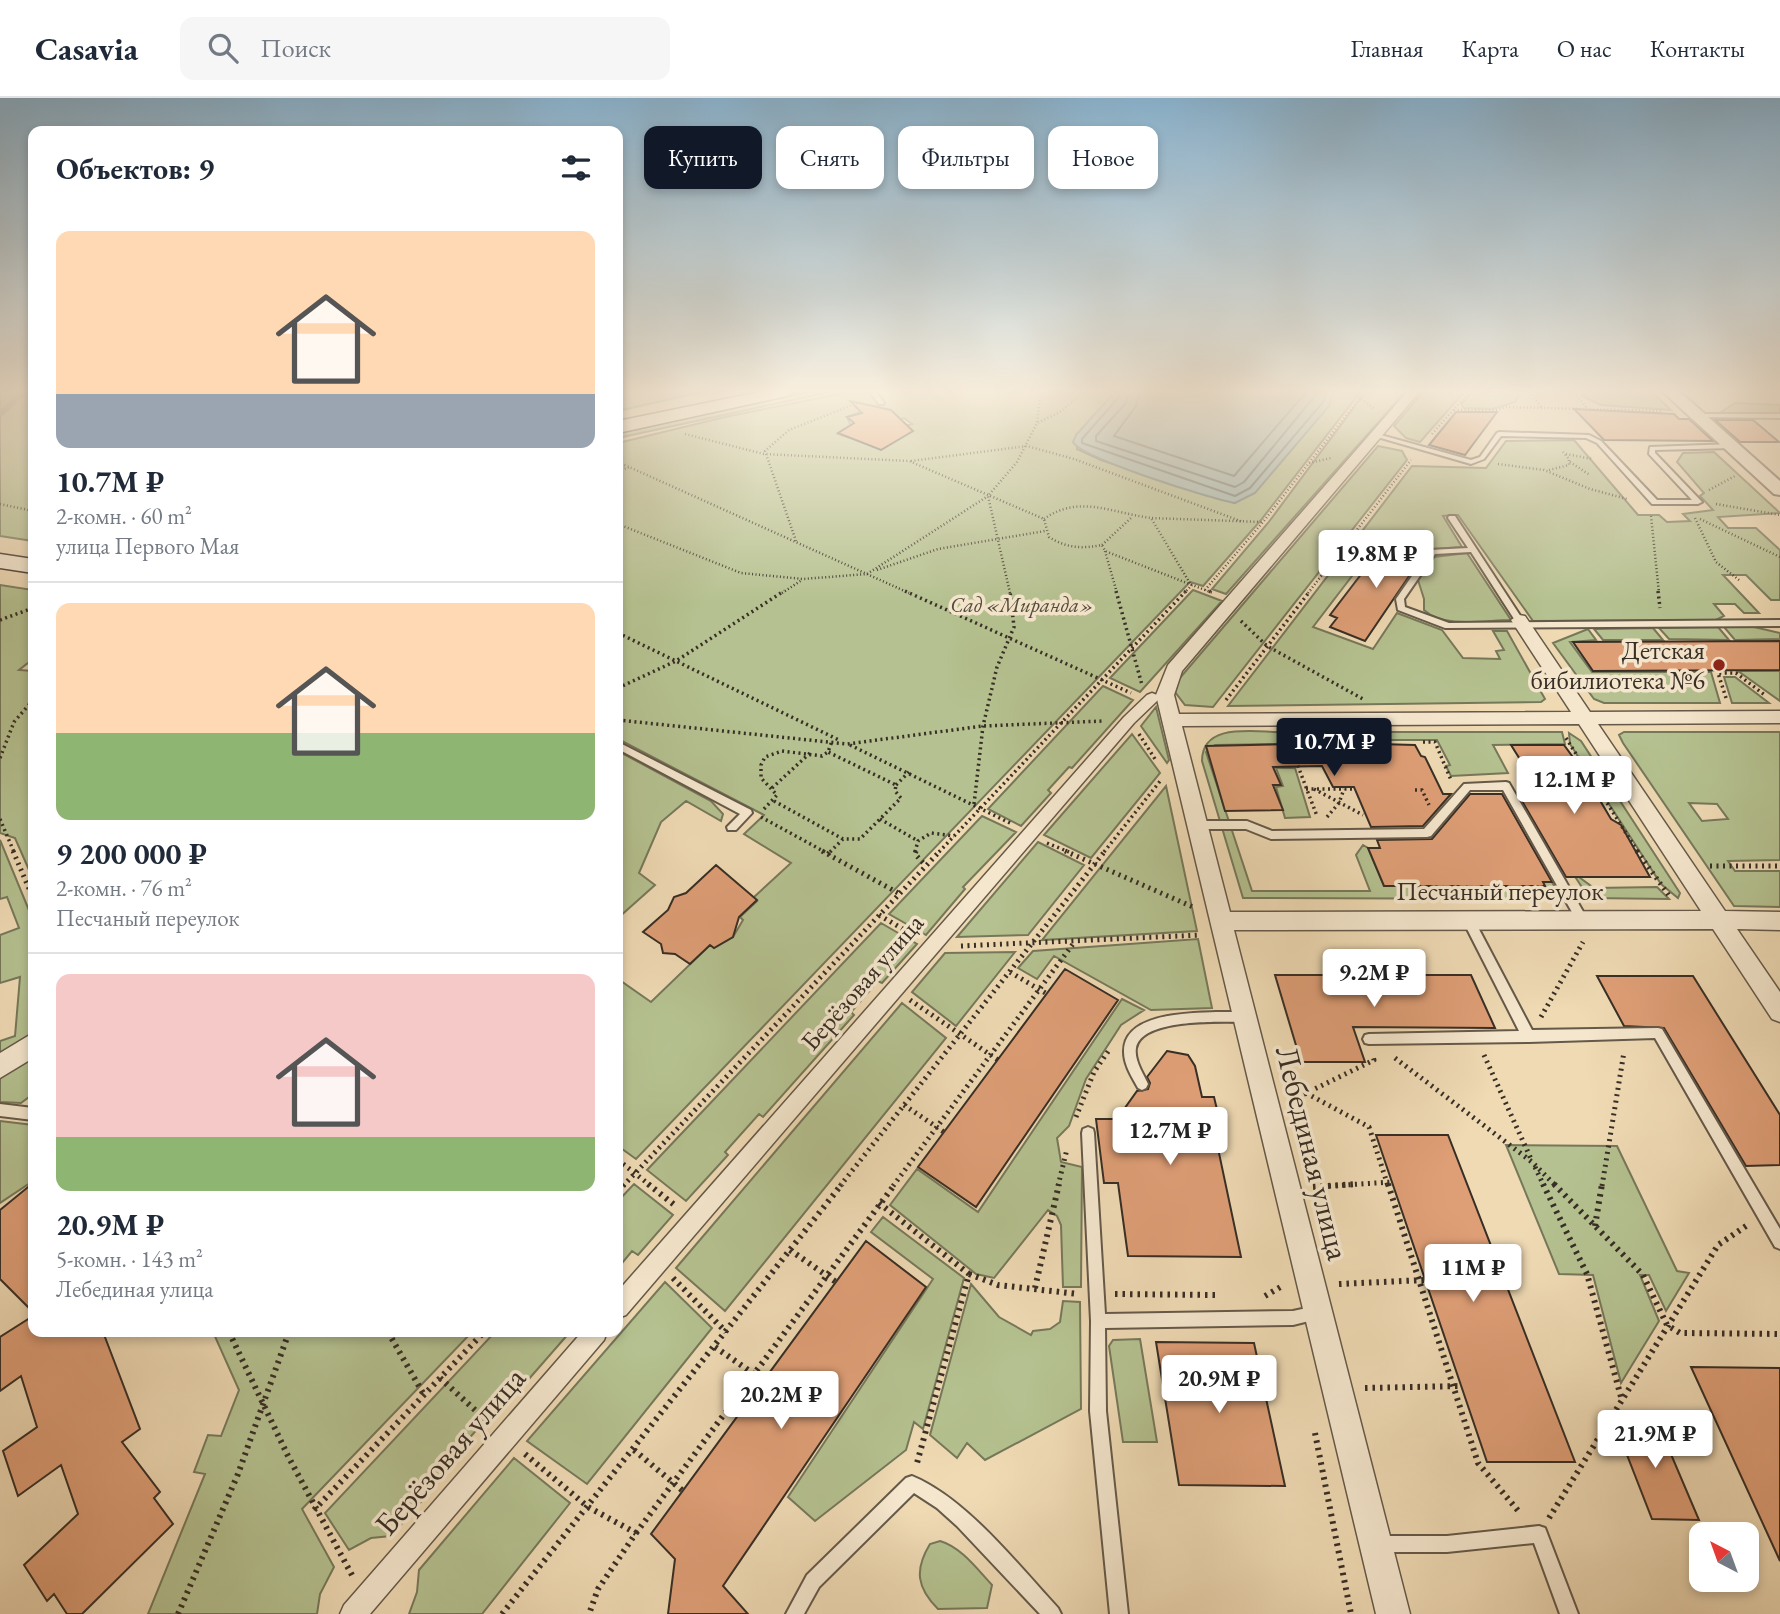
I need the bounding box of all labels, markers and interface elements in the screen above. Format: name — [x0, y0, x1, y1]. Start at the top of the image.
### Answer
search box — [180, 17, 670, 80]
text: Casavia — [35, 27, 138, 70]
icon: search — [204, 29, 242, 67]
text: Поиск — [260, 31, 331, 65]
text: Главная — [1350, 33, 1424, 64]
text: Карта — [1462, 33, 1519, 64]
text: О нас — [1557, 33, 1612, 64]
text: Контакты — [1650, 33, 1745, 64]
chip: Купить — [644, 126, 762, 189]
chip: Снять — [776, 126, 884, 189]
chip: Фильтры — [898, 126, 1034, 189]
chip: Новое — [1048, 126, 1158, 189]
text: Объектов: 9 — [56, 149, 214, 188]
icon: filters — [557, 149, 595, 187]
icon: home — [263, 276, 389, 402]
text: 10.7M ₽ — [56, 462, 164, 501]
text: 2-комн. · 60 m² — [56, 501, 192, 531]
text: улица Первого Мая — [56, 531, 239, 561]
pin: 19.8M ₽ — [1311, 531, 1441, 590]
text: 19.8M ₽ — [1335, 538, 1417, 568]
park label: Сад «Миранда» — [950, 591, 1094, 618]
place label: Детская бибилиотека №6 — [1530, 633, 1705, 697]
icon: home — [263, 648, 389, 774]
marker: Детская бибилиотека №6 — [1711, 657, 1727, 673]
pin: 10.7M ₽ — [1269, 718, 1399, 778]
text: 10.7M ₽ — [1293, 726, 1375, 756]
pin: 12.1M ₽ — [1509, 756, 1639, 816]
text: 12.1M ₽ — [1533, 764, 1615, 794]
text: 9 200 000 ₽ — [56, 834, 207, 873]
text: 2-комн. · 76 m² — [56, 873, 192, 903]
street label: Песчаный переулок — [1396, 874, 1604, 908]
text: Песчаный переулок — [56, 903, 240, 933]
street label: Берёзовая улица — [793, 906, 931, 1058]
pin: 9.2M ₽ — [1317, 950, 1431, 1009]
text: 9.2M ₽ — [1339, 957, 1409, 987]
icon: home — [263, 1019, 389, 1145]
street label: Лебединая улица — [1266, 1042, 1360, 1265]
pin: 12.7M ₽ — [1105, 1108, 1235, 1167]
text: 12.7M ₽ — [1129, 1115, 1211, 1145]
text: 20.9M ₽ — [56, 1205, 164, 1244]
text: 5-комн. · 143 m² — [56, 1244, 203, 1274]
pin: 11M ₽ — [1424, 1244, 1522, 1304]
text: 11M ₽ — [1440, 1252, 1506, 1282]
text: Лебединая улица — [56, 1274, 214, 1304]
pin: 20.9M ₽ — [1154, 1356, 1284, 1415]
street label: Берёзовая улица — [365, 1358, 535, 1544]
text: 20.9M ₽ — [1178, 1363, 1260, 1393]
pin: 20.2M ₽ — [716, 1372, 846, 1431]
text: 20.2M ₽ — [740, 1379, 822, 1409]
pin: 21.9M ₽ — [1590, 1410, 1720, 1470]
text: 21.9M ₽ — [1614, 1418, 1696, 1448]
north arrow — [1689, 1522, 1759, 1592]
map controls — [1689, 1522, 1759, 1592]

